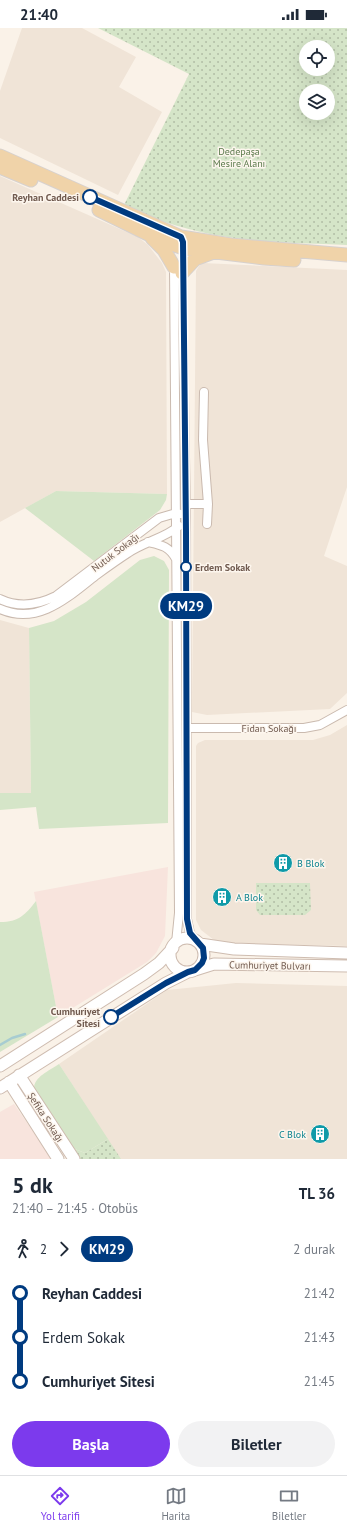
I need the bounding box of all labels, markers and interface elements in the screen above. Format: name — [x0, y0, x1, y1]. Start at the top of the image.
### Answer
text: 21:40 — [20, 5, 58, 24]
map controls — [299, 40, 335, 120]
button: locate — [299, 40, 335, 76]
button: layers — [299, 84, 335, 120]
park label: Dedepaşa Mesire Alanı — [213, 145, 265, 170]
marker: Reyhan Caddesi — [82, 189, 98, 205]
place label: Reyhan Caddesi — [12, 191, 79, 204]
street label: Nutuk Sokağı — [89, 530, 142, 575]
marker: Erdem Sokak — [180, 561, 192, 573]
place label: Erdem Sokak — [195, 561, 250, 574]
line badge: KM29 — [158, 593, 214, 619]
text: KM29 — [168, 597, 204, 615]
street label: Fidan Sokağı — [242, 722, 296, 735]
building icon: B Blok — [272, 852, 294, 874]
place label: B Blok — [297, 857, 325, 870]
building icon: A Blok — [211, 886, 233, 908]
place label: A Blok — [236, 891, 263, 904]
street label: Cumhuriyet Bulvarı — [229, 958, 311, 973]
place label: Cumhuriyet Sitesi — [51, 1005, 100, 1030]
marker: Cumhuriyet Sitesi — [103, 1009, 119, 1025]
street label: Şefika Sokağı — [25, 1090, 66, 1145]
building icon: C Blok — [309, 1123, 331, 1145]
place label: C Blok — [279, 1128, 306, 1141]
text: 5 dk — [12, 1171, 53, 1199]
text: TL 36 — [299, 1184, 335, 1203]
text: 21:40 – 21:45 · Otobüs — [12, 1200, 138, 1217]
icon: walk — [12, 1238, 34, 1260]
icon: forward — [53, 1238, 75, 1260]
text: KM29 — [89, 1240, 125, 1258]
text: 2 — [40, 1241, 47, 1258]
text: 2 durak — [293, 1241, 335, 1258]
text: Reyhan Caddesi — [42, 1284, 142, 1303]
text: 21:42 — [304, 1285, 335, 1302]
text: Erdem Sokak — [42, 1328, 125, 1347]
text: 21:43 — [304, 1329, 335, 1346]
text: Cumhuriyet Sitesi — [42, 1372, 155, 1391]
text: 21:45 — [304, 1373, 335, 1390]
button: Başla — [12, 1421, 170, 1467]
button: Biletler — [178, 1421, 335, 1467]
tab: Yol tarifi — [41, 1485, 80, 1523]
tab: Harita — [161, 1485, 190, 1523]
tab: Biletler — [272, 1485, 306, 1523]

